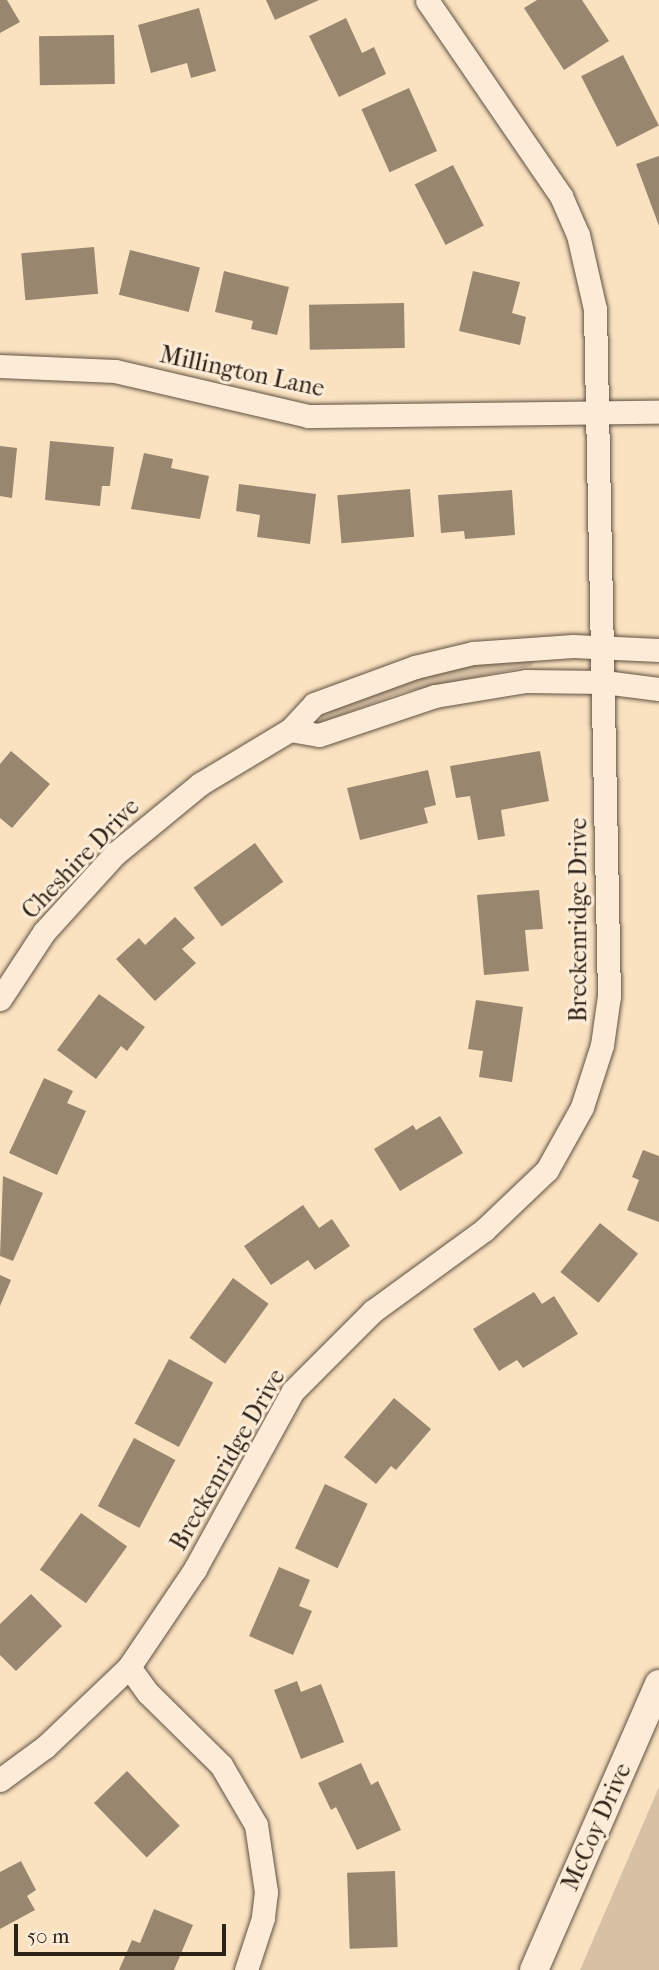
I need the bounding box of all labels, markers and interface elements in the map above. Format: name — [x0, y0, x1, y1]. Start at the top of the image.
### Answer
street label: Millington Lane — [157, 341, 327, 403]
street label: Cheshire Drive — [16, 793, 146, 925]
street label: Breckenridge Drive — [565, 818, 593, 1022]
street label: Breckenridge Drive — [164, 1364, 292, 1556]
street label: McCoy Drive — [556, 1759, 638, 1895]
scale bar — [18, 1910, 229, 1954]
text: 50 m — [27, 1924, 70, 1948]

